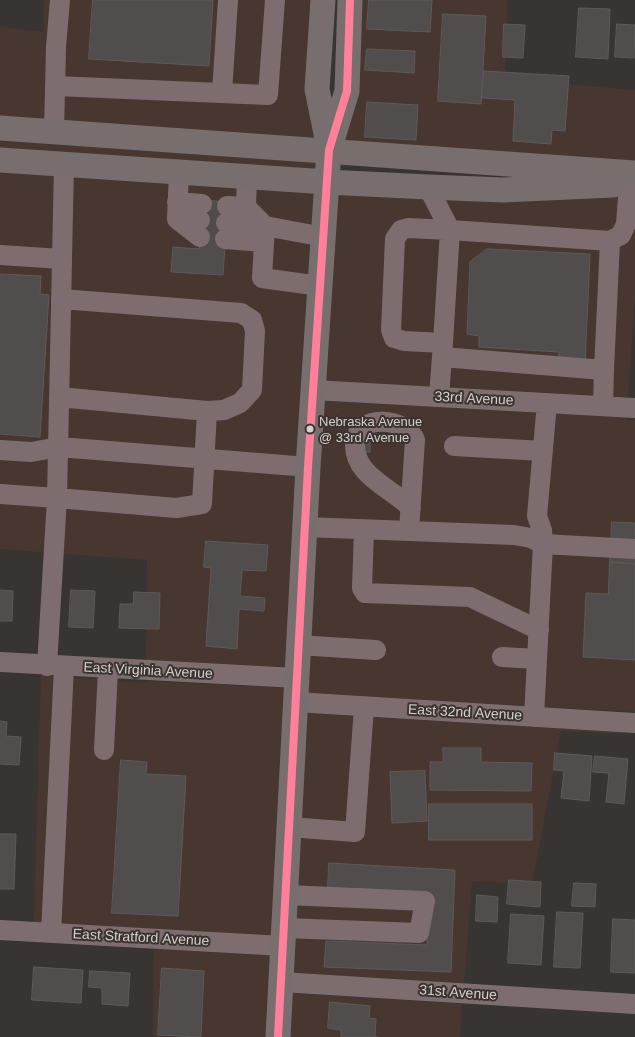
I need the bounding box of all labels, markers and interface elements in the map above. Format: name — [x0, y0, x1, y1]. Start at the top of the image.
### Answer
street label: 33rd Avenue — [434, 389, 514, 409]
place label: Nebraska Avenue @ 33rd Avenue — [319, 414, 422, 445]
marker: Nebraska Avenue @ 33rd Avenue — [305, 424, 315, 434]
street label: East Virginia Avenue — [83, 659, 213, 683]
street label: East 32nd Avenue — [408, 702, 522, 724]
street label: East Stratford Avenue — [72, 926, 210, 950]
street label: 31st Avenue — [419, 982, 497, 1004]

